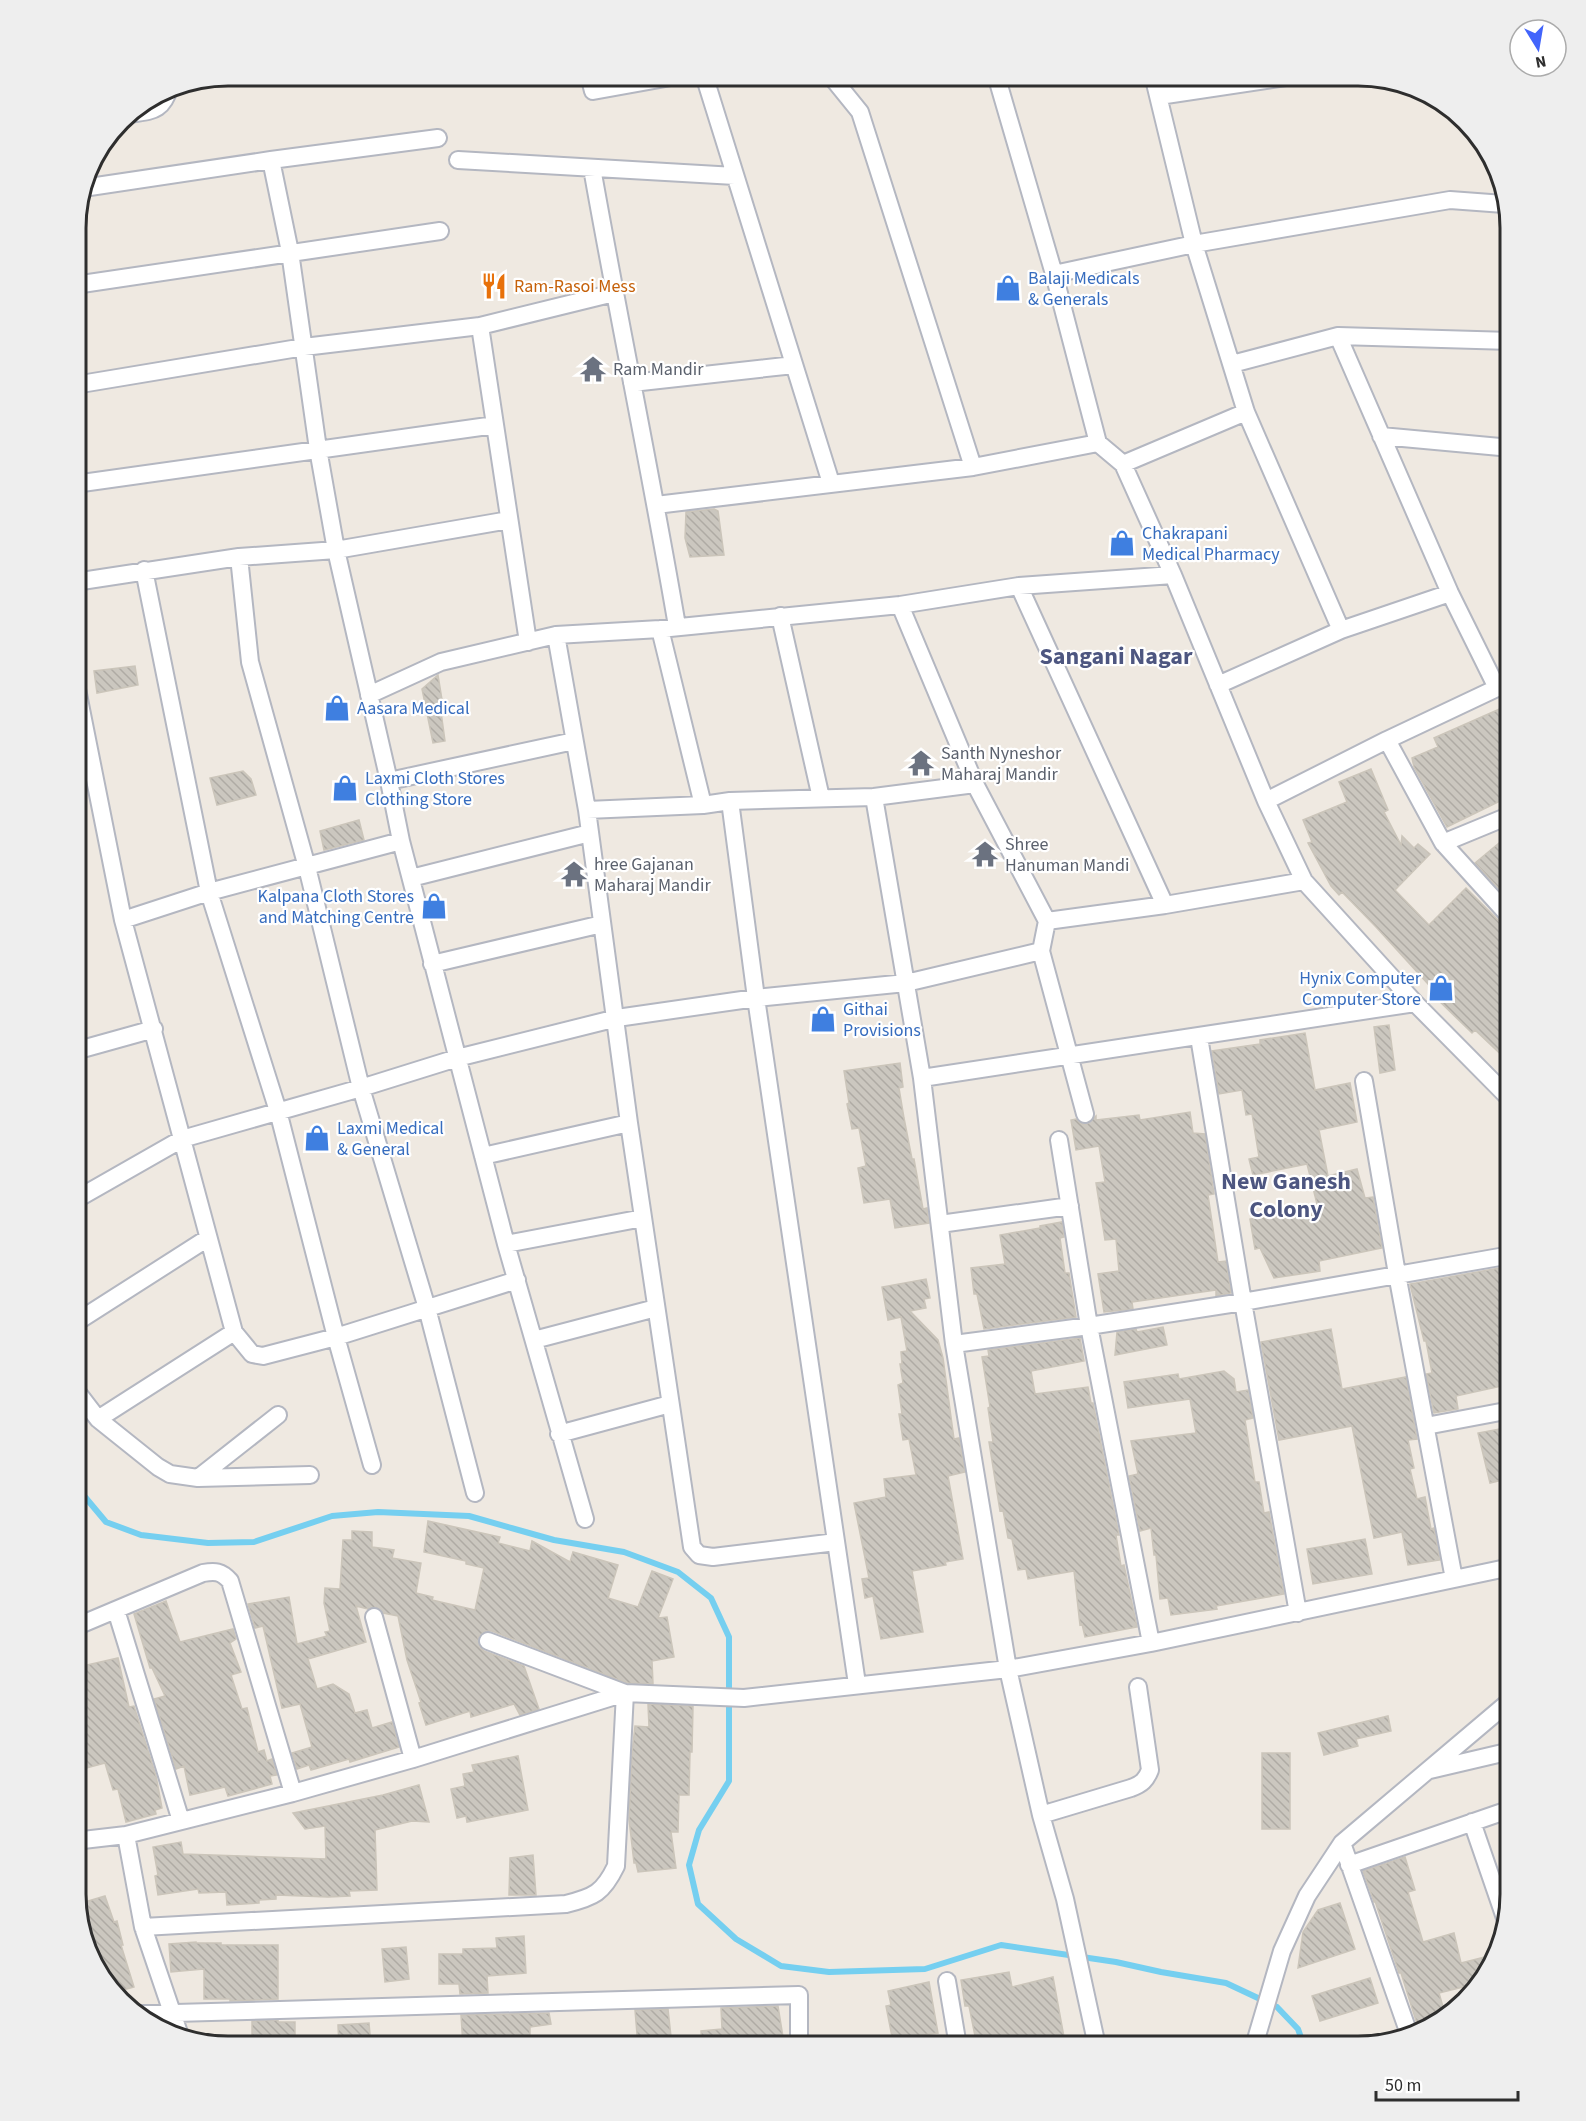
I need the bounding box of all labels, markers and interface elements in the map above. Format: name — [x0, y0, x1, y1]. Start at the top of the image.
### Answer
north arrow — [1508, 18, 1568, 78]
text: N — [1533, 50, 1548, 74]
place label: Balaji Medicals & Generals — [1028, 266, 1139, 312]
restaurant icon: Ram-Rasoi Mess — [479, 271, 509, 301]
shop icon: Balaji Medicals & Generals — [993, 273, 1023, 303]
place label: Ram-Rasoi Mess — [514, 274, 635, 299]
temple icon: Ram Mandir — [578, 354, 608, 384]
place label: Ram Mandir — [613, 357, 704, 382]
place label: Chakrapani Medical Pharmacy — [1142, 521, 1280, 567]
shop icon: Chakrapani Medical Pharmacy — [1107, 528, 1137, 558]
district label: Sangani Nagar — [1039, 639, 1193, 674]
shop icon: Aasara Medical — [322, 693, 352, 723]
place label: Aasara Medical — [357, 696, 469, 721]
place label: Santh Nyneshor Maharaj Mandir — [941, 741, 1062, 787]
temple icon: Santh Nyneshor Maharaj Mandir — [906, 748, 936, 778]
place label: Laxmi Cloth Stores Clothing Store — [365, 766, 505, 812]
shop icon: Laxmi Cloth Stores Clothing Store — [330, 773, 360, 803]
place label: Shree Hanuman Mandi — [1005, 832, 1129, 878]
temple icon: Shree Hanuman Mandi — [970, 839, 1000, 869]
place label: hree Gajanan Maharaj Mandir — [594, 852, 711, 898]
temple icon: hree Gajanan Maharaj Mandir — [559, 859, 589, 889]
place label: Kalpana Cloth Stores and Matching Centre — [257, 884, 414, 930]
shop icon: Kalpana Cloth Stores and Matching Centre — [419, 891, 449, 921]
place label: Hynix Computer Computer Store — [1299, 966, 1422, 1012]
shop icon: Hynix Computer Computer Store — [1426, 973, 1456, 1003]
place label: Githai Provisions — [843, 997, 921, 1043]
shop icon: Githai Provisions — [808, 1004, 838, 1034]
place label: Laxmi Medical & General — [337, 1116, 444, 1162]
shop icon: Laxmi Medical & General — [302, 1123, 332, 1153]
district label: New Ganesh Colony — [1221, 1164, 1351, 1227]
scale bar — [1376, 2064, 1518, 2102]
text: 50 m — [1385, 2073, 1421, 2098]

